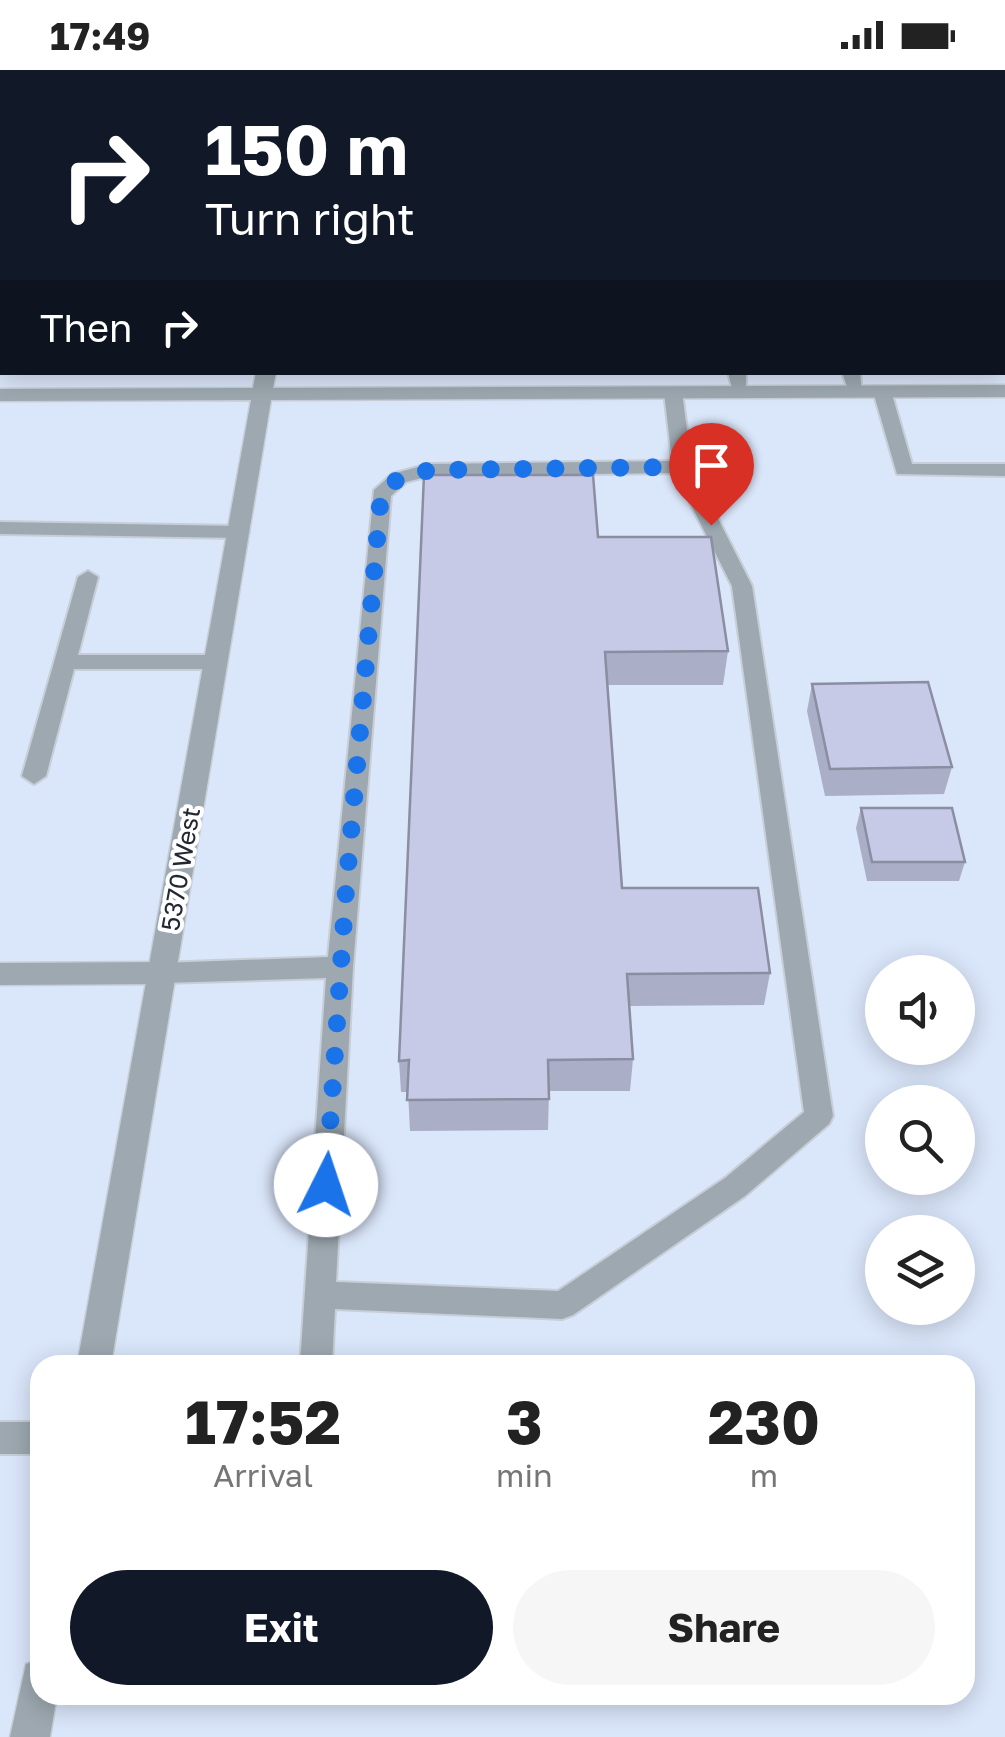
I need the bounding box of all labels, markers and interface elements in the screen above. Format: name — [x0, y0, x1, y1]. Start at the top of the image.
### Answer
text: 17:49 — [50, 13, 150, 58]
text: 150 m — [205, 106, 408, 190]
icon: right — [40, 110, 170, 240]
text: Turn right — [205, 191, 415, 245]
icon: right — [152, 300, 207, 355]
text: Then — [40, 305, 132, 350]
pin — [669, 423, 754, 526]
icon: arrive — [684, 438, 739, 493]
street label: 5370 West — [154, 805, 206, 933]
map controls — [865, 955, 975, 1325]
button: sound — [865, 955, 975, 1065]
button: search — [865, 1085, 975, 1195]
position arrow — [274, 1133, 378, 1237]
button: layers — [865, 1215, 975, 1325]
text: 17:52 — [185, 1385, 341, 1457]
text: 3 — [506, 1385, 543, 1457]
text: 230 — [708, 1385, 820, 1457]
text: Arrival — [213, 1456, 313, 1494]
text: min — [496, 1456, 553, 1494]
text: m — [750, 1456, 778, 1494]
button: Exit — [70, 1570, 493, 1685]
button: Share — [513, 1570, 935, 1685]

